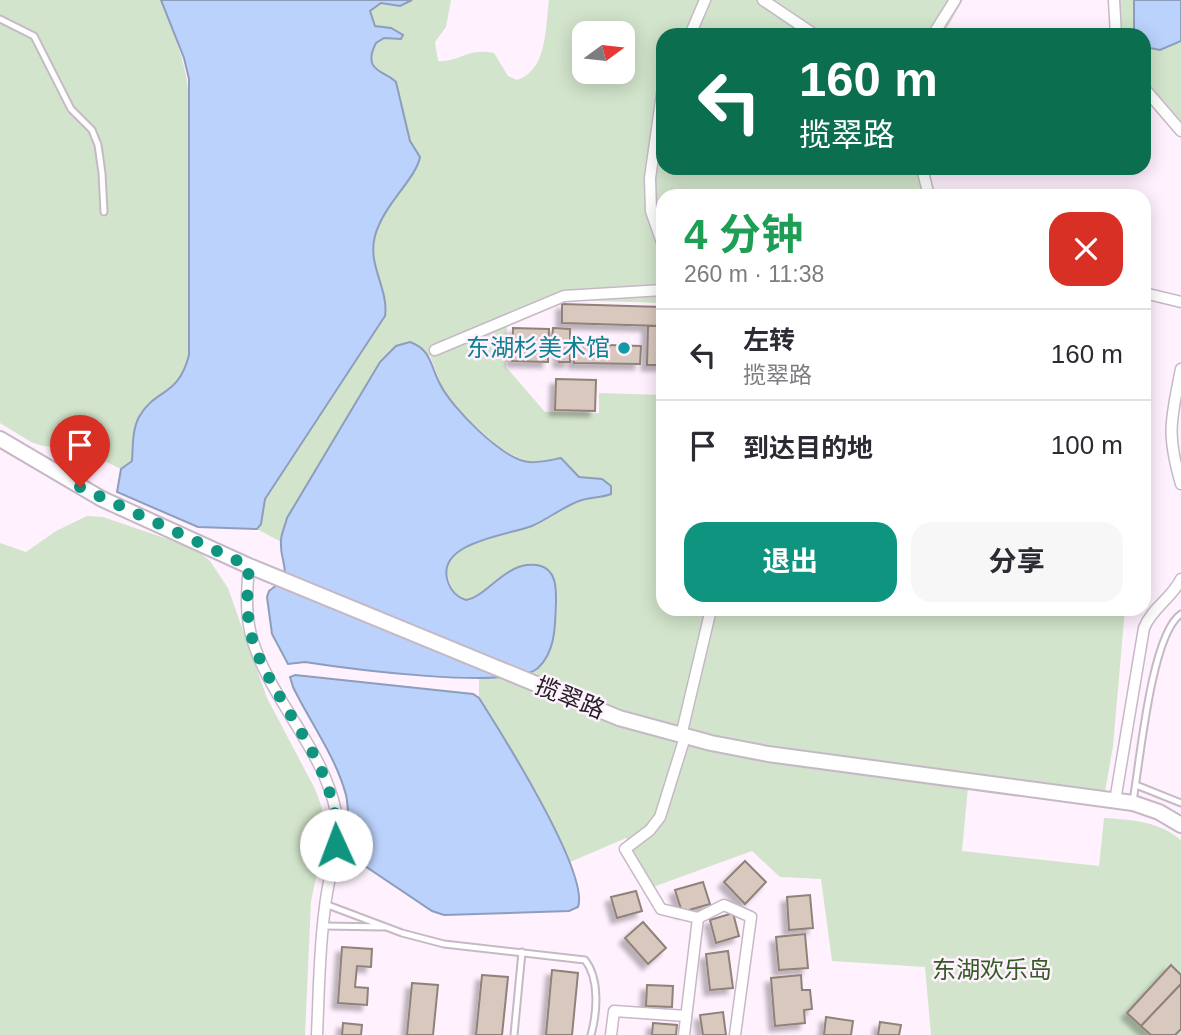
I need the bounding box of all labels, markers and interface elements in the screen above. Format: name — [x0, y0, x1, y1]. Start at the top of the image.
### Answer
north arrow — [572, 21, 635, 84]
map controls — [572, 21, 635, 84]
text: 160 m — [799, 52, 938, 106]
icon: left — [684, 56, 775, 147]
text: 揽翠路 — [799, 117, 895, 153]
text: 4 分钟 — [684, 211, 803, 258]
button: close — [1049, 212, 1123, 286]
text: 260 m · 11:38 — [684, 261, 824, 287]
text: 左转 — [743, 325, 795, 355]
place label: 东湖杉美术馆 — [466, 334, 610, 361]
icon: left — [684, 336, 722, 374]
text: 160 m — [1051, 339, 1123, 369]
marker: 东湖杉美术馆 — [616, 340, 632, 356]
text: 揽翠路 — [743, 362, 812, 388]
pin — [50, 415, 110, 487]
icon: arrive — [61, 426, 99, 464]
icon: arrive — [684, 427, 722, 465]
text: 100 m — [1051, 430, 1123, 460]
text: 到达目的地 — [743, 433, 873, 463]
button: 退出 — [684, 522, 897, 602]
button: 分享 — [911, 522, 1123, 602]
street label: 揽翠路 — [532, 672, 609, 724]
position arrow — [299, 808, 373, 882]
park label: 东湖欢乐岛 — [932, 956, 1052, 983]

